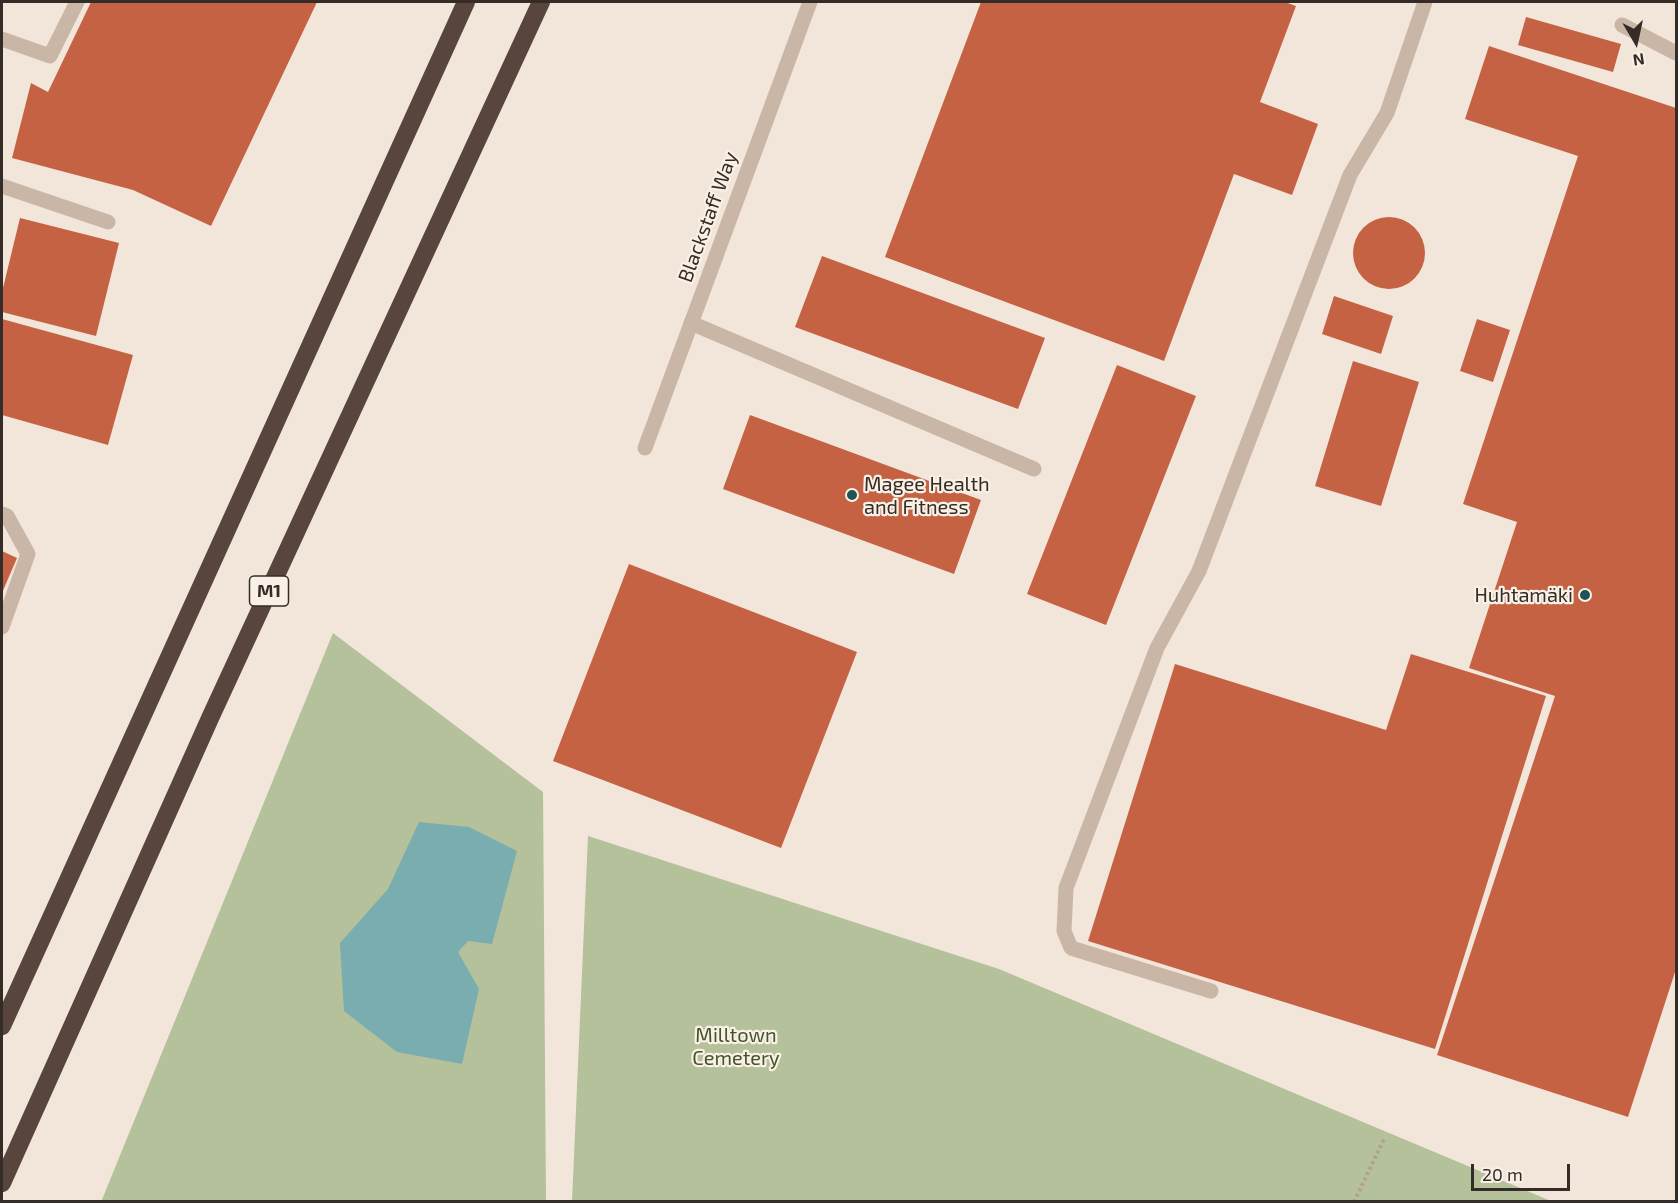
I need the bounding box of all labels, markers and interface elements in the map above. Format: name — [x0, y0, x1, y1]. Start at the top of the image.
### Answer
north arrow — [1606, 12, 1666, 72]
text: N — [1632, 50, 1646, 71]
street label: Blackstaff Way — [673, 149, 743, 285]
place label: Magee Health and Fitness — [864, 472, 990, 519]
marker: Magee Health and Fitness — [845, 488, 859, 502]
road number: M1 — [250, 576, 288, 606]
place label: Huhtamäki — [1474, 583, 1573, 607]
marker: Huhtamäki — [1578, 588, 1592, 602]
park label: Milltown Cemetery — [692, 1023, 780, 1070]
scale bar — [1474, 1152, 1573, 1190]
text: 20 m — [1482, 1163, 1523, 1185]

